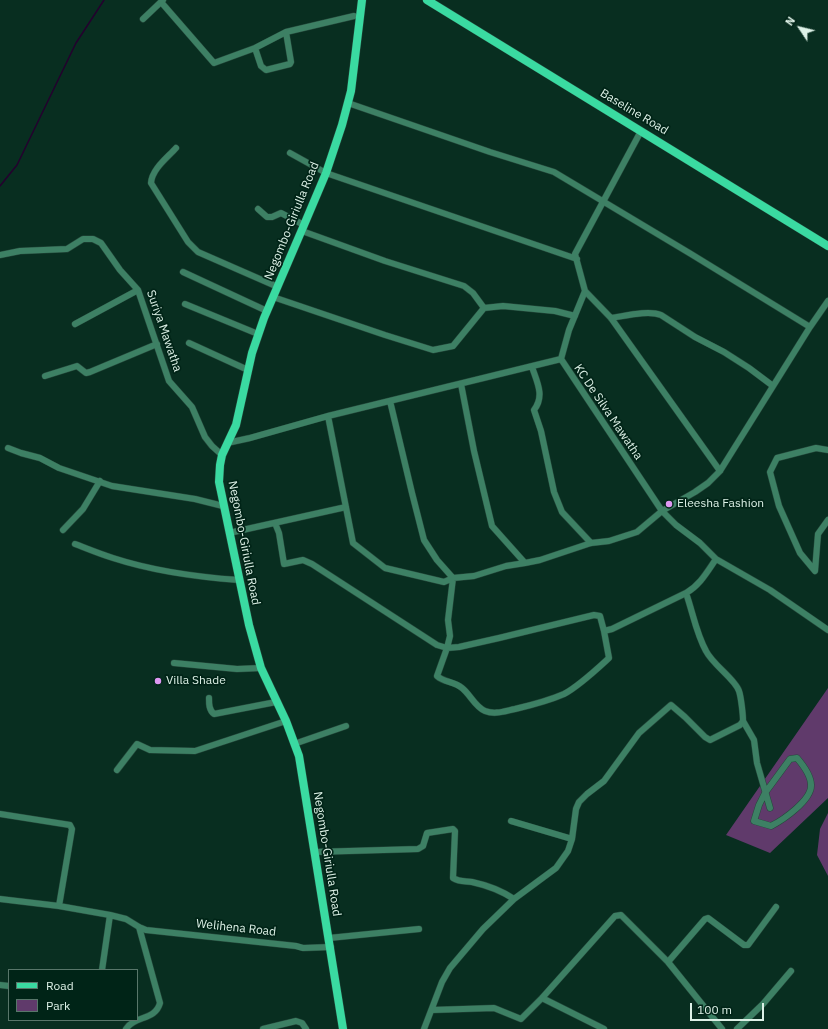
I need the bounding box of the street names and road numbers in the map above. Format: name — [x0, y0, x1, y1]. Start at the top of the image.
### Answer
street label: Baseline Road — [597, 86, 671, 138]
street label: Negombo-Giriulla Road — [262, 160, 322, 282]
street label: Suriya Mawatha — [143, 288, 185, 374]
street label: KC De Silva Mawatha — [571, 361, 645, 463]
street label: Negombo-Giriulla Road — [225, 480, 263, 606]
street label: Negombo-Giriulla Road — [310, 791, 344, 917]
street label: Welihena Road — [195, 917, 277, 939]

